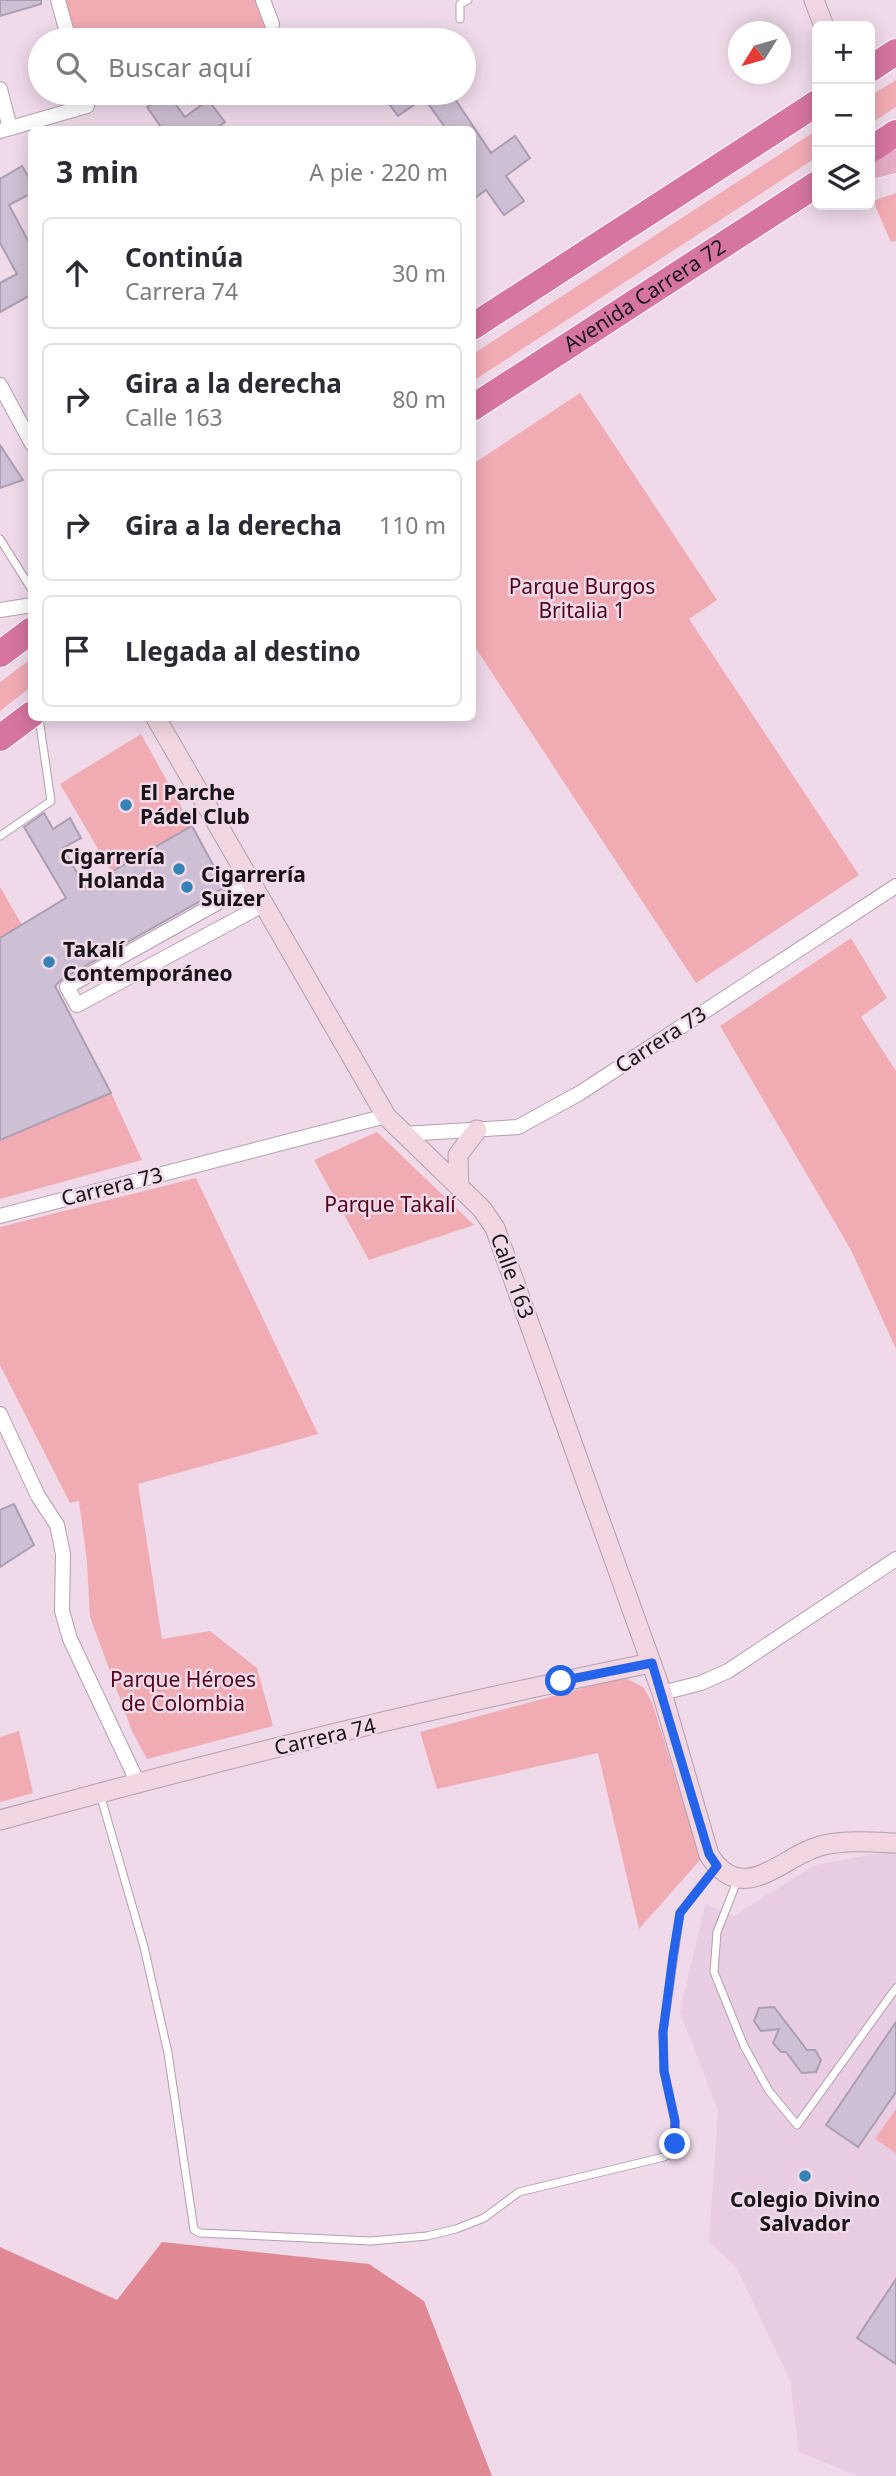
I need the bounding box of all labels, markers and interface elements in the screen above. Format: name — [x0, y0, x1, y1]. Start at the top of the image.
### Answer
north arrow — [728, 21, 791, 84]
map controls — [812, 21, 875, 210]
button: + — [812, 21, 875, 84]
search box — [28, 28, 476, 105]
icon: search — [52, 48, 90, 86]
text: Buscar aquí — [108, 49, 251, 85]
button: − — [812, 84, 875, 147]
button: layers — [812, 147, 875, 210]
text: 3 min — [56, 151, 139, 192]
text: A pie · 220 m — [309, 156, 448, 188]
street label: Avenida Carrera 72 — [558, 232, 731, 358]
text: Continúa — [125, 239, 243, 275]
icon: ahead — [58, 254, 96, 292]
text: 30 m — [392, 257, 446, 289]
text: Carrera 74 — [125, 275, 238, 307]
text: Gira a la derecha — [125, 365, 342, 401]
icon: right — [58, 380, 96, 418]
text: 80 m — [392, 383, 446, 415]
text: Calle 163 — [125, 401, 223, 433]
icon: right — [58, 506, 96, 544]
text: Gira a la derecha — [125, 507, 342, 543]
text: 110 m — [379, 509, 446, 541]
park label: Parque Burgos Britalia 1 — [509, 572, 655, 624]
icon: arrive — [58, 632, 96, 670]
text: Llegada al destino — [125, 633, 361, 669]
place label: El Parche Pádel Club — [140, 778, 250, 830]
marker: El Parche Pádel Club — [118, 797, 134, 813]
place label: Cigarrería Holanda — [60, 842, 165, 894]
place label: Cigarrería Suizer — [201, 860, 306, 912]
marker: Cigarrería Holanda — [171, 861, 187, 877]
marker: Cigarrería Suizer — [179, 879, 195, 895]
place label: Takalí Contemporáneo — [63, 935, 233, 987]
marker: Takalí Contemporáneo — [41, 954, 57, 970]
street label: Carrera 73 — [609, 999, 711, 1079]
street label: Carrera 73 — [58, 1160, 165, 1212]
park label: Parque Takalí — [324, 1190, 456, 1218]
street label: Calle 163 — [485, 1229, 541, 1322]
park label: Parque Héroes de Colombia — [110, 1665, 256, 1717]
route start — [545, 1665, 576, 1696]
street label: Carrera 74 — [271, 1711, 378, 1761]
route end — [659, 2128, 690, 2159]
marker: Colegio Divino Salvador — [797, 2168, 813, 2184]
place label: Colegio Divino Salvador — [730, 2185, 880, 2237]

